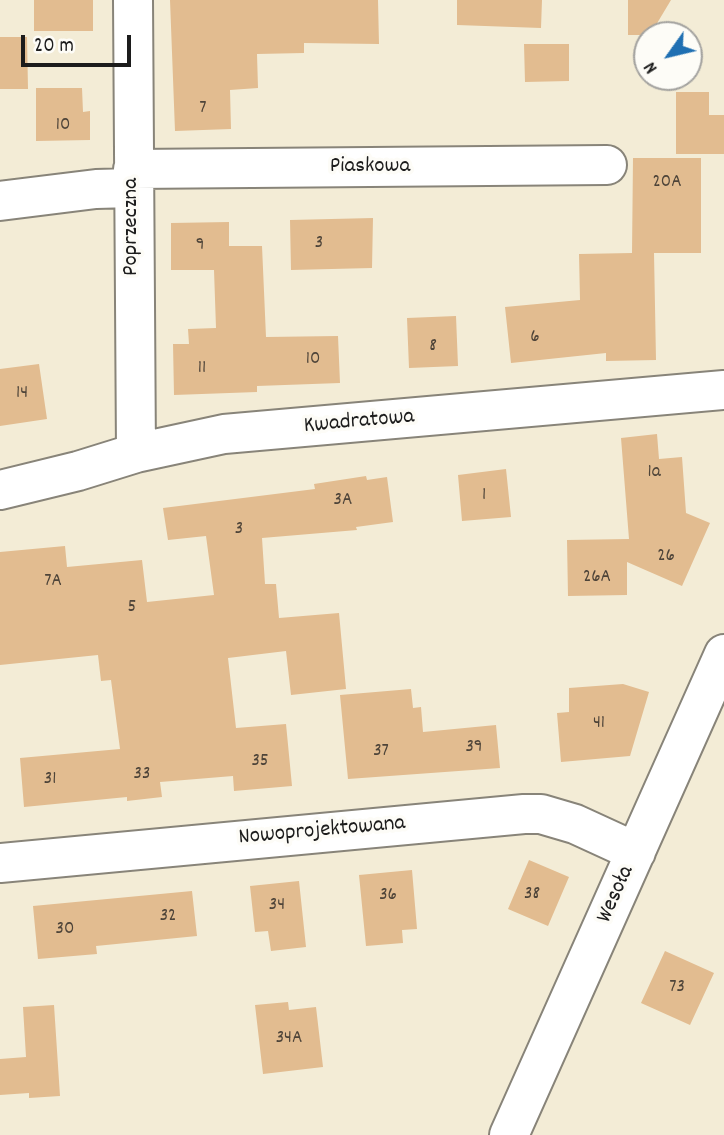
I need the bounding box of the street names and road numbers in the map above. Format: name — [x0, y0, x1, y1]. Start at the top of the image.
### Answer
street label: Piaskowa — [330, 154, 410, 182]
street label: Poprzeczna — [119, 178, 147, 276]
street label: Kwadratowa — [303, 404, 415, 442]
street label: Nowoprojektowana — [237, 811, 407, 853]
street label: Wesoła — [592, 862, 642, 928]

